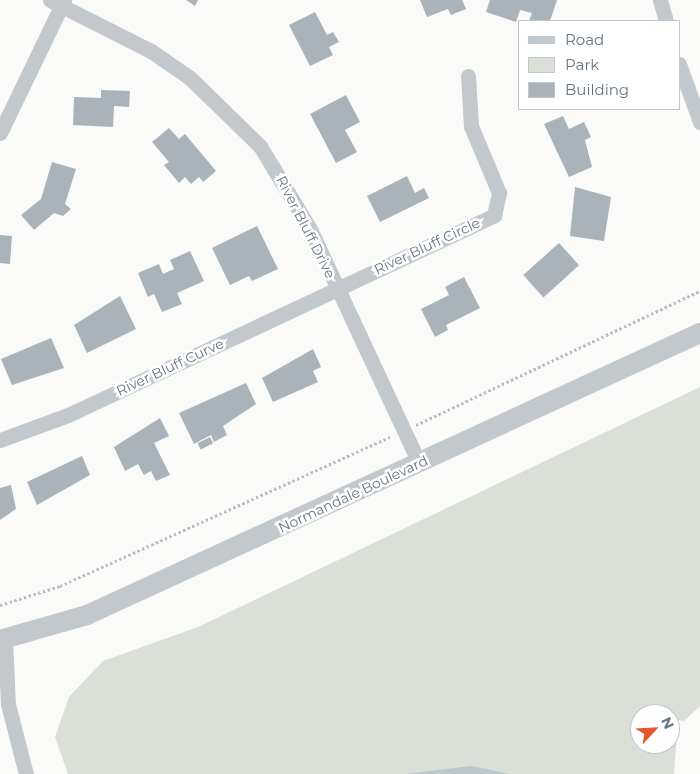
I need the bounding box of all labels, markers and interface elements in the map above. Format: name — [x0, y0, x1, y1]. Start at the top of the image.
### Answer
legend — [518, 20, 680, 110]
text: Road — [565, 30, 604, 49]
text: Park — [565, 55, 599, 74]
text: Building — [565, 80, 629, 99]
street label: River Bluff Drive — [273, 173, 339, 281]
street label: River Bluff Circle — [371, 214, 483, 278]
street label: River Bluff Curve — [114, 335, 226, 399]
street label: Normandale Boulevard — [275, 452, 431, 536]
north arrow — [630, 704, 680, 754]
text: N — [657, 714, 678, 732]

